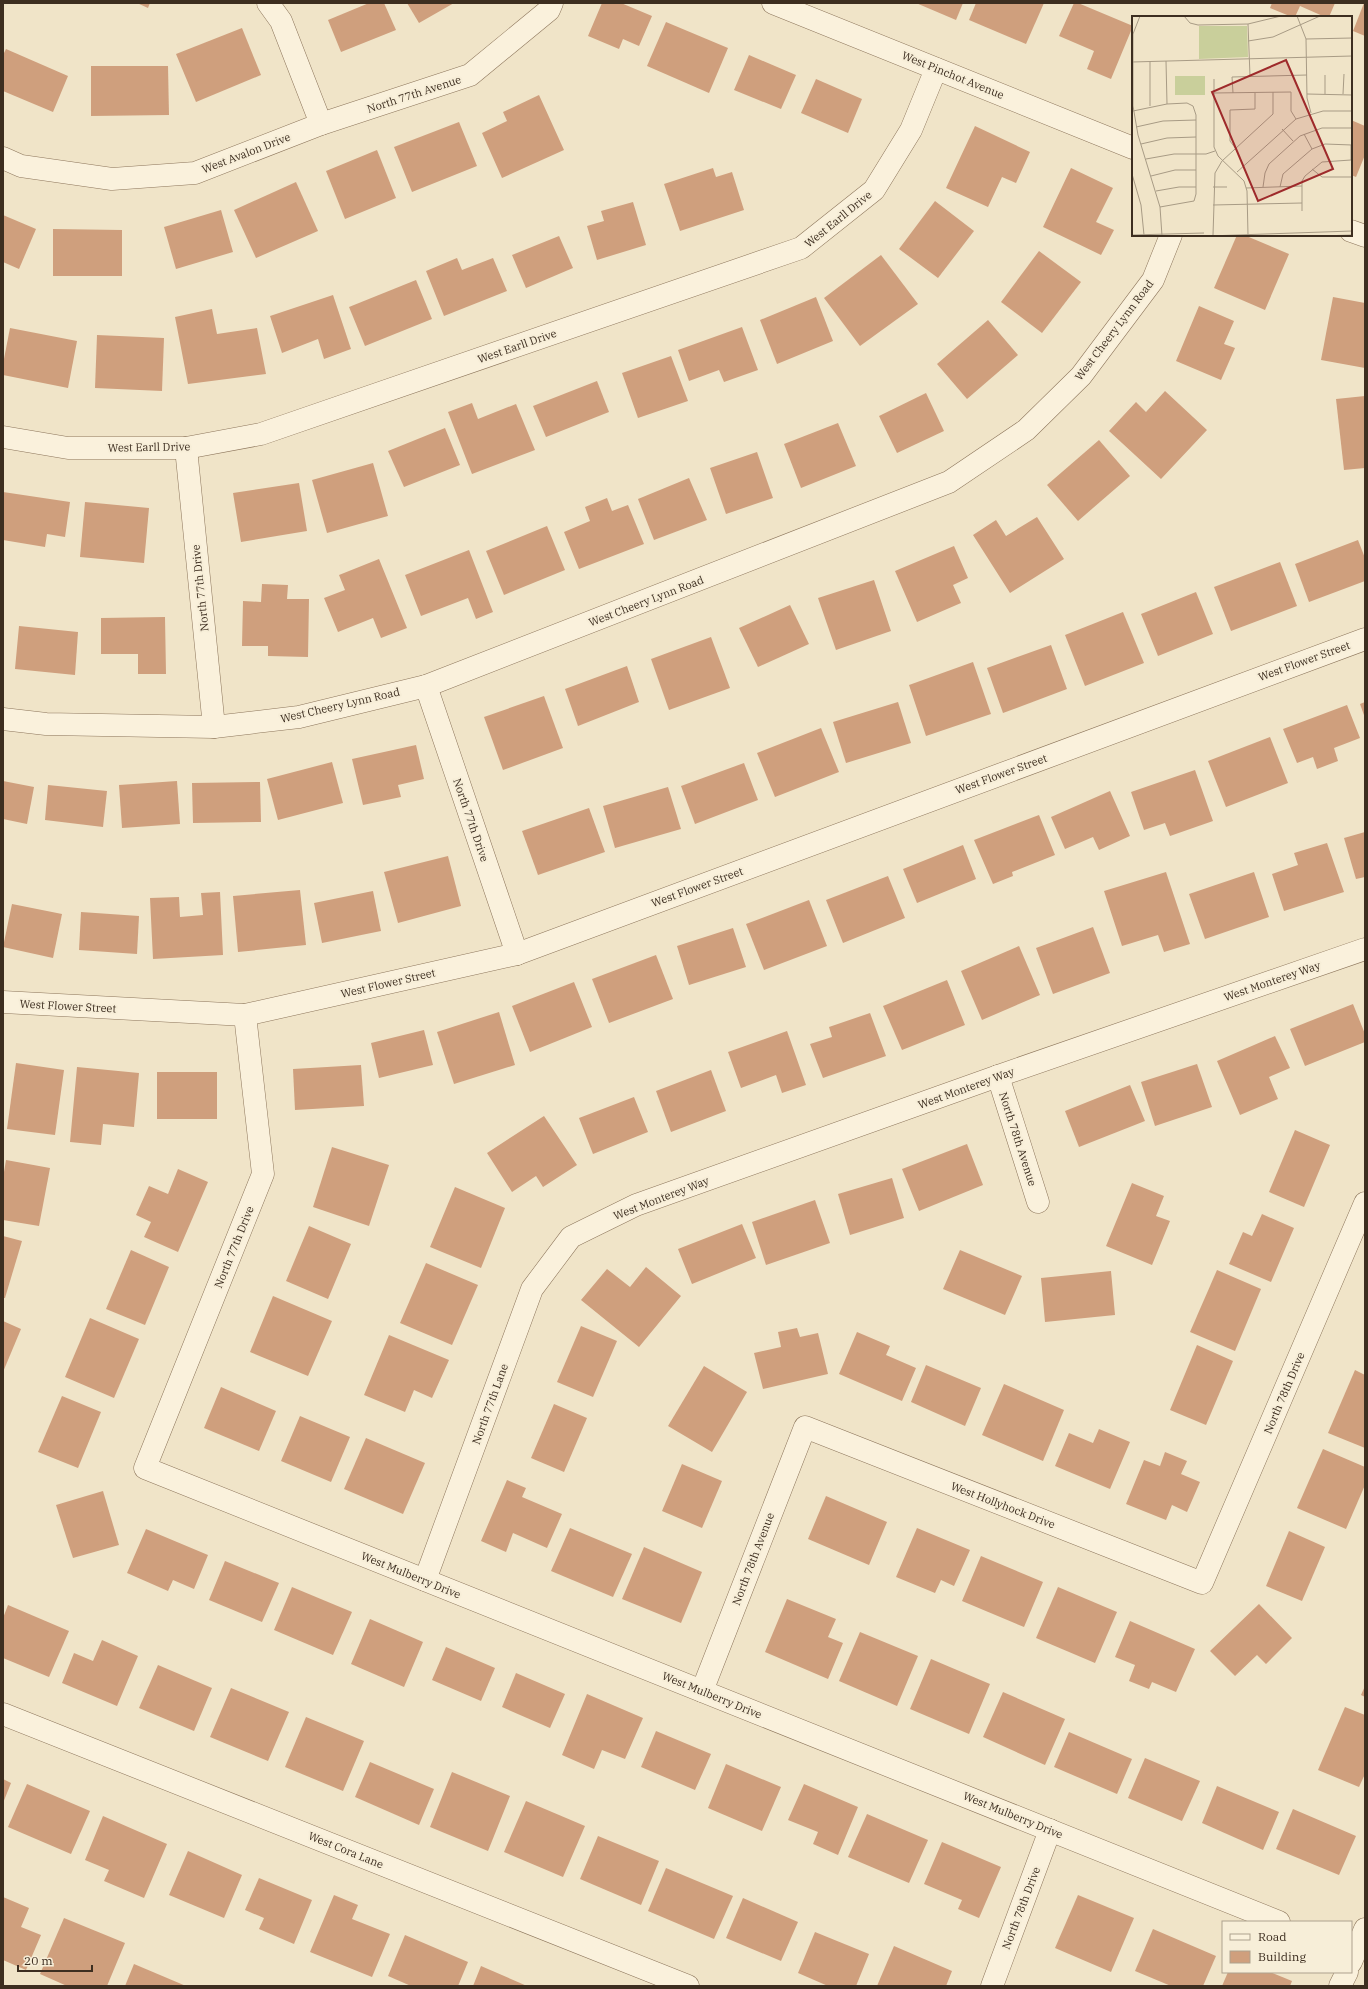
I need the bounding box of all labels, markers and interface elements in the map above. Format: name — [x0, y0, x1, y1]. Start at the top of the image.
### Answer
inset map — [1132, 16, 1352, 236]
street label: West Pinchot Avenue — [900, 48, 1006, 102]
street label: North 77th Avenue — [365, 72, 463, 116]
street label: West Avalon Drive — [200, 130, 292, 176]
street label: West Earll Drive — [801, 187, 875, 250]
street label: West Cheery Lynn Road — [1072, 277, 1157, 383]
street label: West Earll Drive — [476, 326, 558, 366]
street label: West Earll Drive — [108, 439, 191, 455]
street label: North 77th Drive — [188, 544, 212, 632]
street label: West Cheery Lynn Road — [586, 572, 706, 629]
street label: West Flower Street — [1256, 638, 1352, 684]
street label: West Cheery Lynn Road — [279, 684, 401, 726]
street label: West Flower Street — [953, 751, 1049, 797]
street label: North 77th Drive — [450, 776, 492, 864]
street label: West Flower Street — [649, 864, 745, 910]
street label: West Monterey Way — [1222, 958, 1322, 1004]
street label: West Flower Street — [339, 965, 437, 1001]
street label: West Flower Street — [19, 996, 117, 1016]
street label: West Monterey Way — [916, 1064, 1016, 1112]
street label: North 78th Avenue — [996, 1090, 1040, 1188]
street label: West Monterey Way — [611, 1173, 711, 1223]
street label: North 77th Drive — [211, 1204, 257, 1290]
street label: North 78th Drive — [1261, 1350, 1308, 1436]
street label: North 77th Lane — [469, 1362, 511, 1446]
street label: West Hollyhock Drive — [949, 1479, 1057, 1531]
street label: North 78th Avenue — [729, 1511, 777, 1607]
street label: West Mulberry Drive — [359, 1549, 463, 1601]
street label: West Mulberry Drive — [660, 1669, 764, 1721]
street label: West Mulberry Drive — [961, 1789, 1065, 1841]
street label: West Cora Lane — [306, 1829, 386, 1871]
street label: North 78th Drive — [999, 1865, 1043, 1951]
legend — [1222, 1921, 1352, 1973]
text: Road — [1258, 1929, 1287, 1944]
scale bar — [18, 1947, 92, 1973]
text: Building — [1258, 1949, 1306, 1964]
text: 20 m — [24, 1953, 53, 1968]

